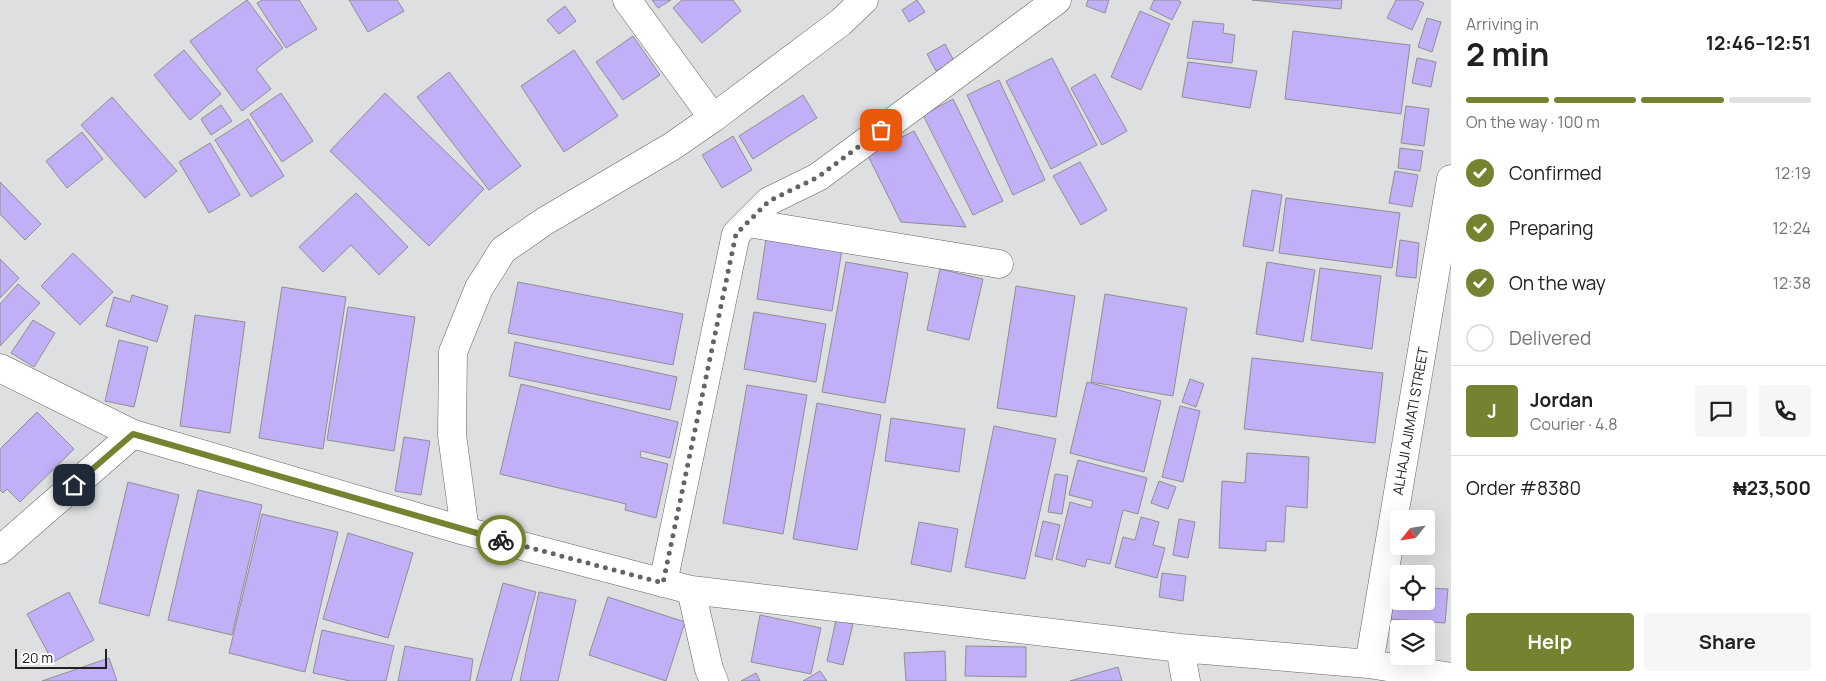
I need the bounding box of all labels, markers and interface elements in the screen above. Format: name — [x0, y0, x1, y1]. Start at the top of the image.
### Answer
text: Arriving in — [1466, 13, 1539, 35]
text: 12:46–12:51 — [1706, 30, 1811, 56]
text: 2 min — [1466, 32, 1549, 76]
pin — [860, 109, 902, 151]
text: On the way · 100 m — [1466, 111, 1600, 133]
icon: bag — [867, 116, 895, 144]
icon: check — [1466, 159, 1494, 187]
text: Confirmed — [1509, 160, 1602, 186]
text: 12:19 — [1775, 162, 1811, 184]
icon: check — [1466, 214, 1494, 242]
text: Preparing — [1509, 215, 1594, 241]
text: 12:24 — [1773, 217, 1811, 239]
icon: check — [1466, 269, 1494, 297]
text: On the way — [1509, 270, 1606, 296]
text: 12:38 — [1773, 272, 1811, 294]
text: Delivered — [1509, 325, 1591, 351]
street label: ALHAJI AJIMATI STREET — [1388, 345, 1432, 497]
button: chat — [1695, 385, 1747, 437]
button: phone — [1759, 385, 1811, 437]
text: Jordan — [1530, 387, 1593, 413]
text: J — [1487, 398, 1497, 424]
text: Courier · 4.8 — [1530, 413, 1618, 435]
pin — [53, 464, 95, 506]
icon: home — [60, 471, 88, 499]
text: Order #8380 — [1466, 475, 1581, 501]
text: ₦23,500 — [1733, 475, 1811, 501]
north arrow — [1390, 510, 1435, 555]
map controls — [1390, 510, 1435, 665]
courier — [476, 515, 526, 565]
icon: bike — [487, 526, 515, 554]
button: locate — [1390, 565, 1435, 610]
button: Help — [1466, 613, 1634, 671]
button: Share — [1644, 613, 1811, 671]
button: layers — [1390, 620, 1435, 665]
scale bar — [15, 646, 108, 669]
text: 20 m — [22, 648, 53, 667]

